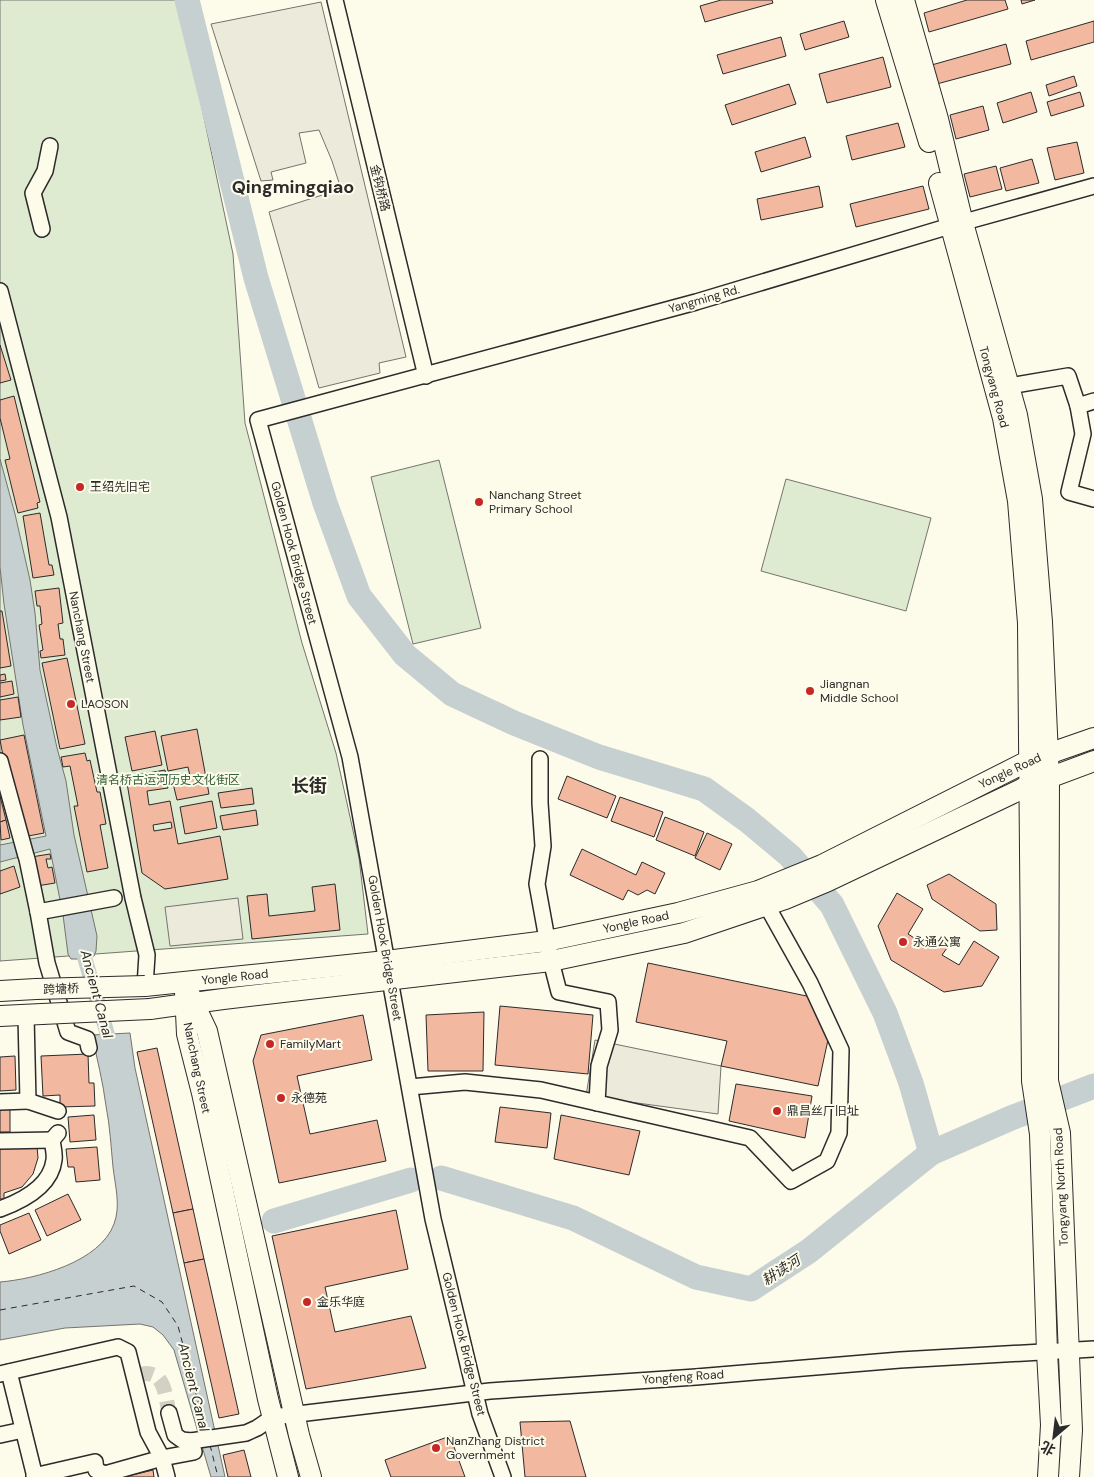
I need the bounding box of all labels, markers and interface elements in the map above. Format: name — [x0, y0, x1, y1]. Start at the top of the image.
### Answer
street label: 金钩桥路 — [366, 163, 394, 213]
district label: Qingmingqiao — [232, 175, 354, 199]
street label: Yangming Rd. — [667, 281, 741, 317]
street label: Tongyang Road — [975, 344, 1013, 430]
place label: 王绍先旧宅 — [90, 479, 150, 495]
street label: Golden Hook Bridge Street — [267, 480, 321, 627]
marker: 王绍先旧宅 — [74, 481, 86, 493]
place label: Nanchang Street Primary School — [489, 487, 582, 517]
marker: Nanchang Street Primary School — [473, 496, 485, 508]
street label: Nanchang Street — [65, 590, 99, 684]
place label: Jiangnan Middle School — [820, 676, 898, 706]
marker: Jiangnan Middle School — [804, 685, 816, 697]
place label: LAOSON — [81, 696, 129, 712]
marker: LAOSON — [65, 698, 77, 710]
street label: Yongle Road — [976, 750, 1044, 792]
park label: 清名桥古运河历史文化街区 — [96, 772, 240, 788]
district label: 长街 — [291, 774, 327, 798]
street label: Golden Hook Bridge Street — [364, 874, 406, 1022]
street label: Yongle Road — [601, 907, 671, 937]
place label: 永通公寓 — [913, 934, 961, 950]
marker: 永通公寓 — [897, 936, 909, 948]
water label: Ancient Canal — [76, 947, 118, 1041]
street label: Yongle Road — [201, 966, 269, 988]
street label: 跨塘桥 — [43, 980, 79, 998]
street label: Nanchang Street — [180, 1021, 215, 1115]
place label: FamilyMart — [280, 1036, 342, 1052]
marker: FamilyMart — [264, 1038, 276, 1050]
place label: 永德苑 — [291, 1090, 327, 1106]
marker: 永德苑 — [275, 1092, 287, 1104]
place label: 鼎昌丝厂旧址 — [787, 1103, 859, 1119]
marker: 鼎昌丝厂旧址 — [771, 1105, 783, 1117]
street label: Tongyang North Road — [1050, 1127, 1072, 1247]
water label: 耕读河 — [758, 1249, 806, 1289]
street label: Golden Hook Bridge Street — [438, 1270, 490, 1418]
place label: 金乐华庭 — [317, 1294, 365, 1310]
marker: 金乐华庭 — [301, 1296, 313, 1308]
water label: Ancient Canal — [174, 1340, 214, 1434]
street label: Yongfeng Road — [642, 1366, 724, 1388]
north arrow — [1029, 1412, 1079, 1462]
place label: NanZhang District Government — [446, 1433, 545, 1463]
text: 北 — [1037, 1437, 1058, 1460]
marker: NanZhang District Government — [430, 1442, 442, 1454]

